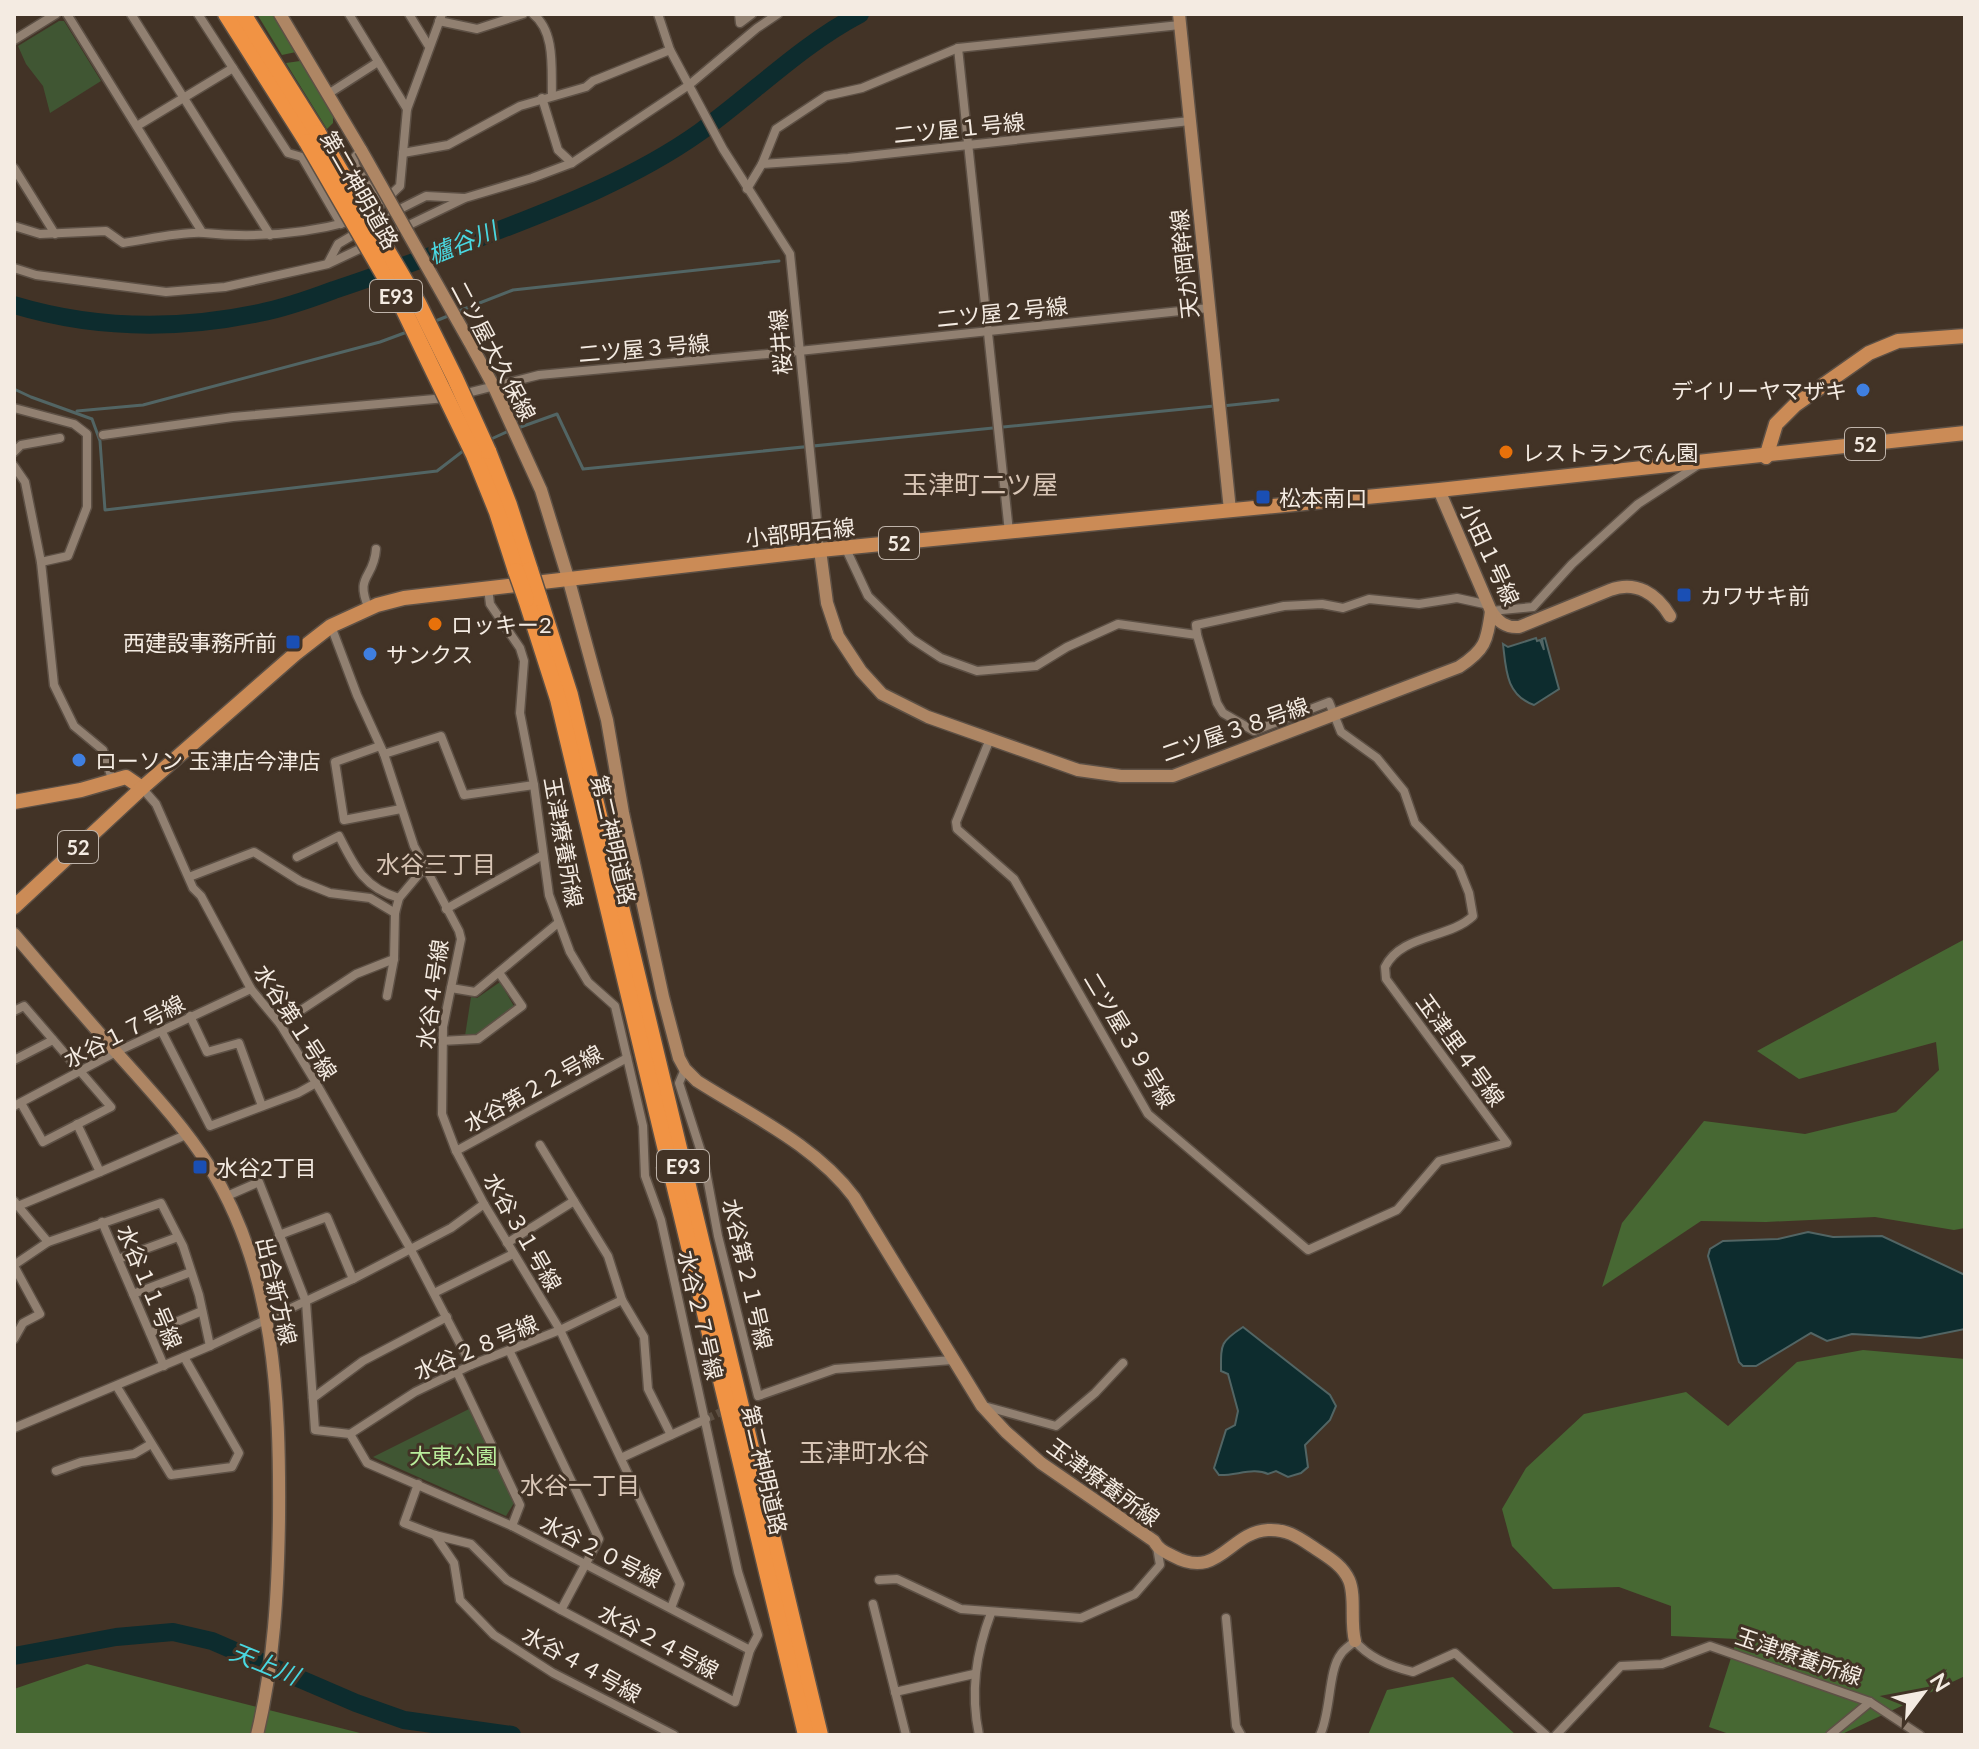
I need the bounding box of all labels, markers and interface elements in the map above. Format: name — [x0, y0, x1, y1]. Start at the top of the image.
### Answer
street label: 二ツ屋１号線 — [892, 108, 1026, 148]
street label: 第二神明道路 — [315, 126, 405, 254]
street label: 天が岡幹線 — [1165, 208, 1203, 320]
water label: 櫨谷川 — [423, 214, 504, 269]
street label: 二ツ屋大久保線 — [446, 277, 542, 425]
road number: E93 — [370, 280, 422, 312]
street label: 二ツ屋２号線 — [935, 292, 1069, 332]
street label: 桜井線 — [764, 308, 796, 376]
street label: 二ツ屋３号線 — [577, 329, 711, 367]
place label: デイリーヤマザキ — [1671, 377, 1847, 404]
marker: デイリーヤマザキ — [1854, 381, 1872, 399]
road number: 52 — [1845, 428, 1885, 460]
place label: レストランでん園 — [1522, 439, 1698, 466]
marker: レストランでん園 — [1497, 443, 1515, 461]
district label: 玉津町二ツ屋 — [902, 468, 1058, 500]
place label: 松本南口 — [1279, 484, 1367, 511]
marker: 松本南口 — [1254, 488, 1272, 506]
street label: 小田１号線 — [1455, 498, 1525, 610]
street label: 小部明石線 — [744, 513, 856, 551]
road number: 52 — [879, 527, 919, 559]
place label: カワサキ前 — [1700, 582, 1810, 609]
marker: カワサキ前 — [1675, 586, 1693, 604]
place label: ロッキー2 — [451, 611, 552, 638]
marker: ロッキー2 — [426, 615, 444, 633]
place label: 西建設事務所前 — [123, 629, 277, 656]
marker: 西建設事務所前 — [284, 633, 302, 651]
place label: サンクス — [386, 641, 473, 668]
marker: サンクス — [361, 645, 379, 663]
street label: 二ツ屋３８号線 — [1158, 691, 1312, 767]
place label: ローソン 玉津店今津店 — [95, 747, 321, 774]
marker: ローソン 玉津店今津店 — [70, 751, 88, 769]
street label: 第二神明道路 — [586, 773, 642, 907]
street label: 玉津療養所線 — [539, 775, 589, 909]
road number: 52 — [58, 831, 98, 863]
district label: 水谷三丁目 — [376, 849, 496, 878]
street label: 水谷４号線 — [411, 938, 453, 1050]
street label: 水谷第１号線 — [249, 959, 343, 1085]
street label: 二ツ屋３９号線 — [1079, 967, 1181, 1113]
street label: 水谷１７号線 — [59, 989, 189, 1073]
street label: 玉津里４号線 — [1411, 989, 1511, 1111]
street label: 水谷第２２号線 — [459, 1039, 607, 1137]
road number: E93 — [657, 1150, 709, 1182]
place label: 水谷2丁目 — [216, 1154, 317, 1181]
marker: 水谷2丁目 — [191, 1158, 209, 1176]
street label: 水谷３１号線 — [478, 1168, 568, 1296]
street label: 水谷第２１号線 — [718, 1196, 778, 1352]
street label: 水谷１１号線 — [112, 1221, 188, 1353]
street label: 出合新方線 — [251, 1234, 303, 1348]
street label: 水谷２７号線 — [673, 1248, 729, 1382]
street label: 水谷２８号線 — [410, 1309, 542, 1385]
street label: 第二神明道路 — [737, 1403, 793, 1537]
street label: 玉津療養所線 — [1043, 1432, 1165, 1532]
district label: 玉津町水谷 — [799, 1436, 929, 1468]
park label: 大東公園 — [409, 1442, 497, 1469]
district label: 水谷一丁目 — [520, 1470, 640, 1499]
street label: 水谷２０号線 — [536, 1509, 666, 1593]
street label: 水谷２４号線 — [594, 1598, 724, 1684]
street label: 水谷４４号線 — [518, 1620, 646, 1708]
street label: 玉津療養所線 — [1732, 1622, 1866, 1690]
water label: 天上川 — [226, 1636, 307, 1691]
north arrow — [1883, 1653, 1963, 1733]
text: N — [1924, 1668, 1956, 1696]

